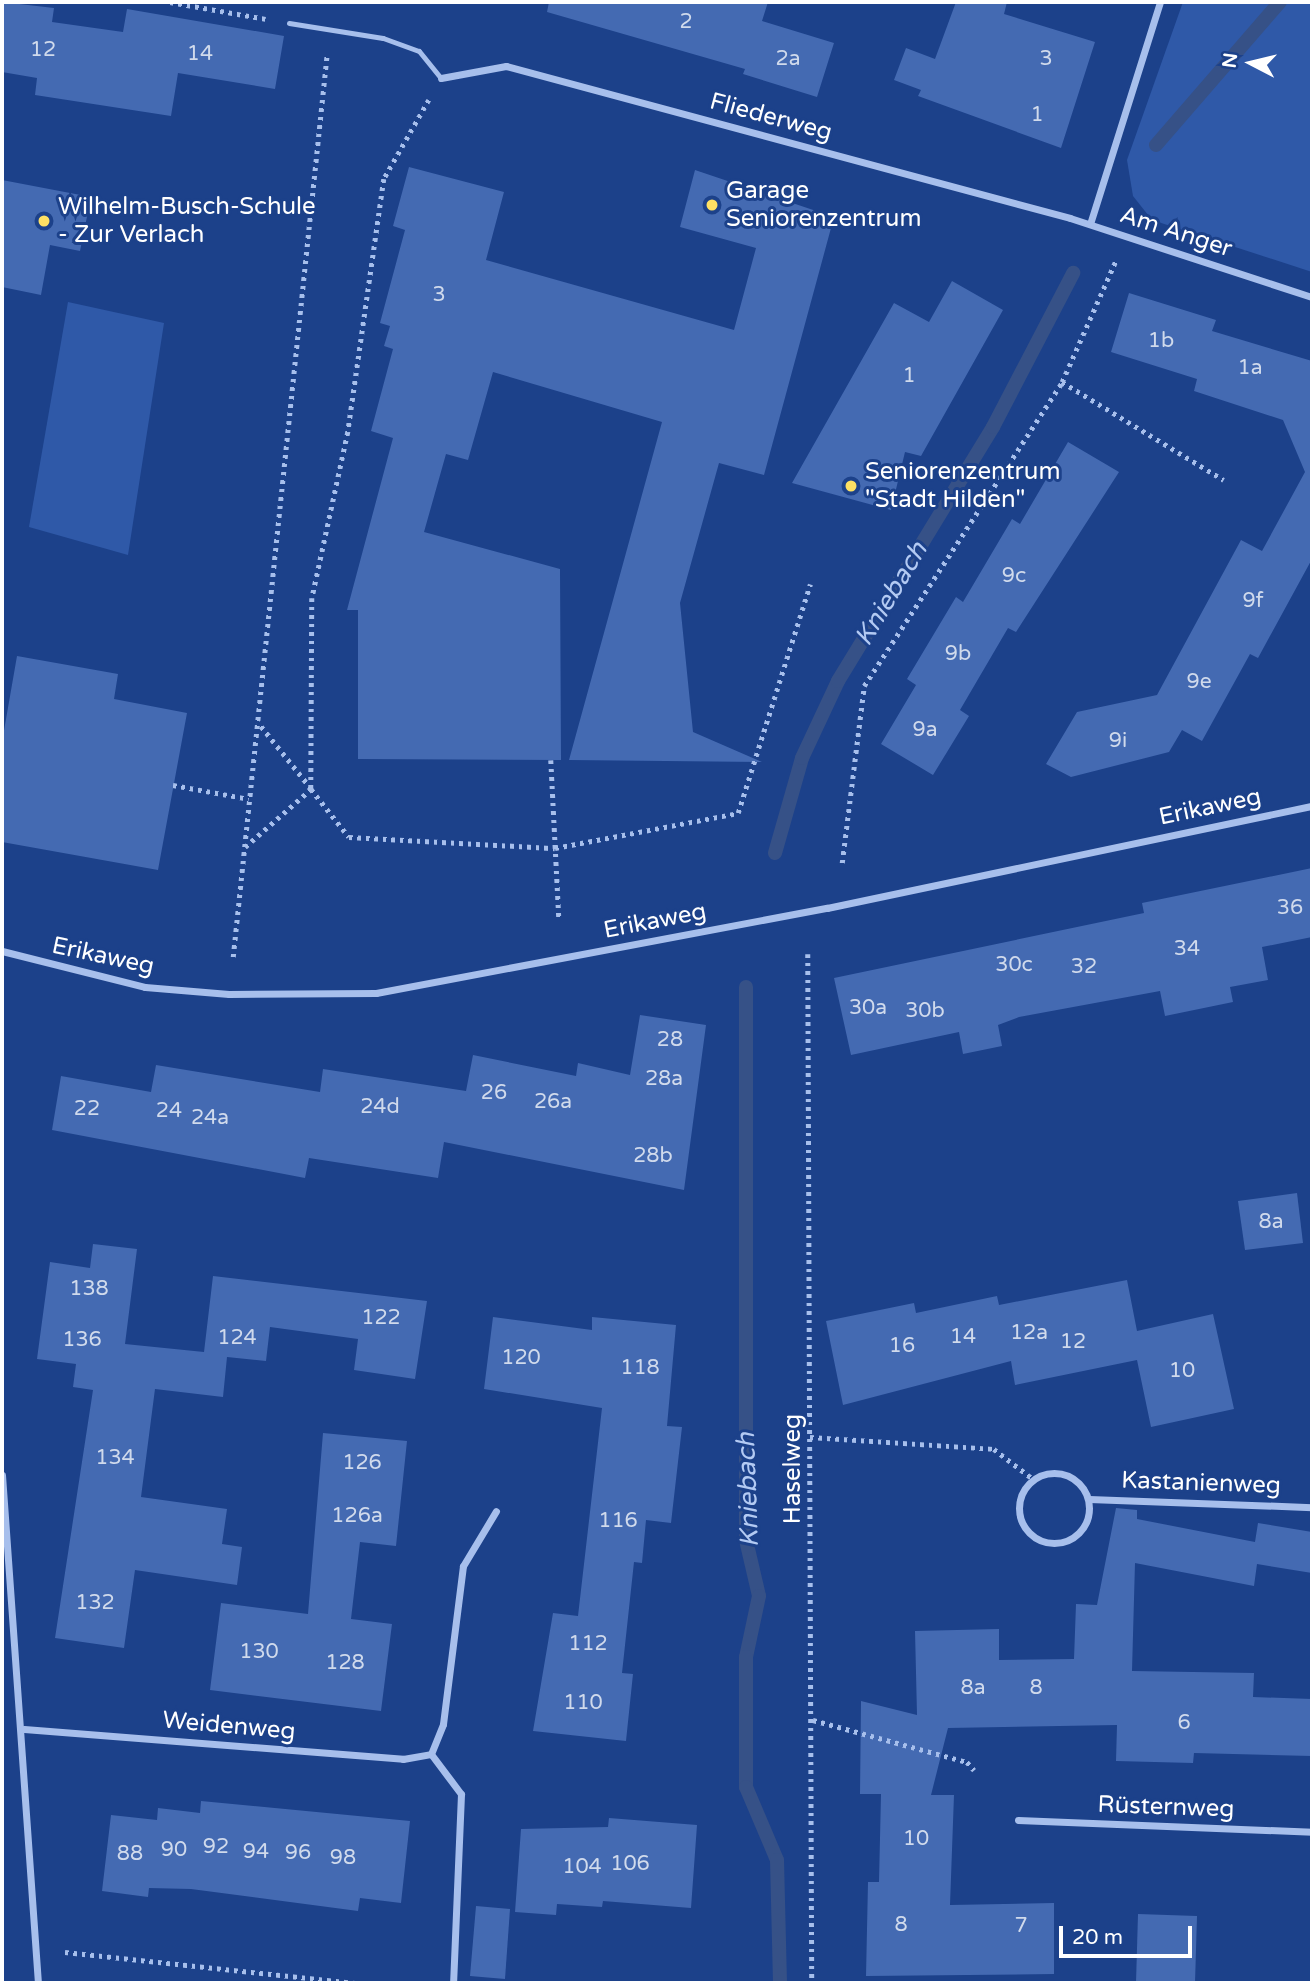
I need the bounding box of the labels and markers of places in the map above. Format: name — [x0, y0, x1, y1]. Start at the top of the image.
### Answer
place label: Garage Seniorenzentrum — [726, 177, 921, 233]
place label: Wilhelm-Busch-Schule - Zur Verlach — [58, 193, 316, 249]
marker: Garage Seniorenzentrum — [704, 197, 720, 213]
marker: Wilhelm-Busch-Schule - Zur Verlach — [36, 213, 52, 229]
place label: Seniorenzentrum "Stadt Hilden" — [865, 458, 1060, 514]
marker: Seniorenzentrum "Stadt Hilden" — [843, 478, 859, 494]

